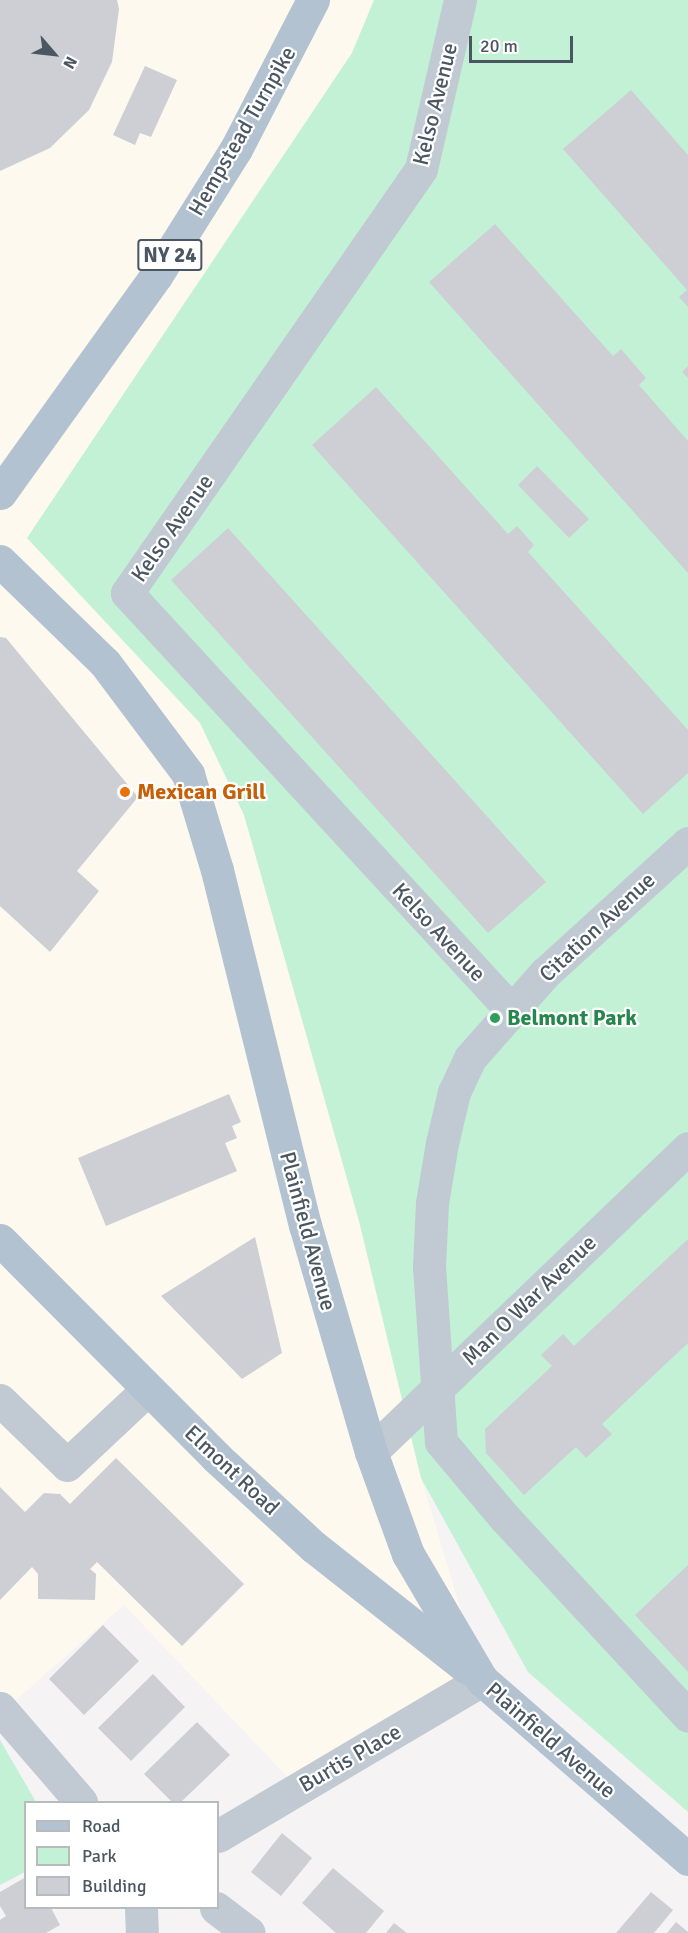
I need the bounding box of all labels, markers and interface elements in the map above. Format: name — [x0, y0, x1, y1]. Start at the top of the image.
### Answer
north arrow — [24, 24, 84, 84]
scale bar — [472, 24, 576, 62]
text: 20 m — [480, 35, 518, 57]
street label: Kelso Avenue — [407, 40, 463, 168]
street label: Hempstead Turnpike — [183, 42, 301, 220]
text: N — [58, 53, 81, 72]
road number: NY 24 — [137, 237, 203, 273]
street label: Kelso Avenue — [125, 469, 219, 587]
place label: Mexican Grill — [137, 779, 266, 805]
marker: Mexican Grill — [118, 785, 132, 799]
street label: Citation Avenue — [534, 867, 660, 987]
street label: Kelso Avenue — [387, 877, 491, 987]
place label: Belmont Park — [507, 1005, 637, 1031]
marker: Belmont Park — [488, 1011, 502, 1025]
street label: Plainfield Avenue — [274, 1149, 342, 1313]
street label: Man O War Avenue — [457, 1229, 601, 1371]
street label: Elmont Road — [179, 1420, 285, 1520]
street label: Plainfield Avenue — [481, 1676, 621, 1804]
street label: Burtis Place — [294, 1718, 406, 1798]
legend — [24, 1801, 219, 1909]
text: Road — [82, 1815, 121, 1837]
text: Park — [82, 1845, 117, 1867]
text: Building — [82, 1875, 146, 1897]

